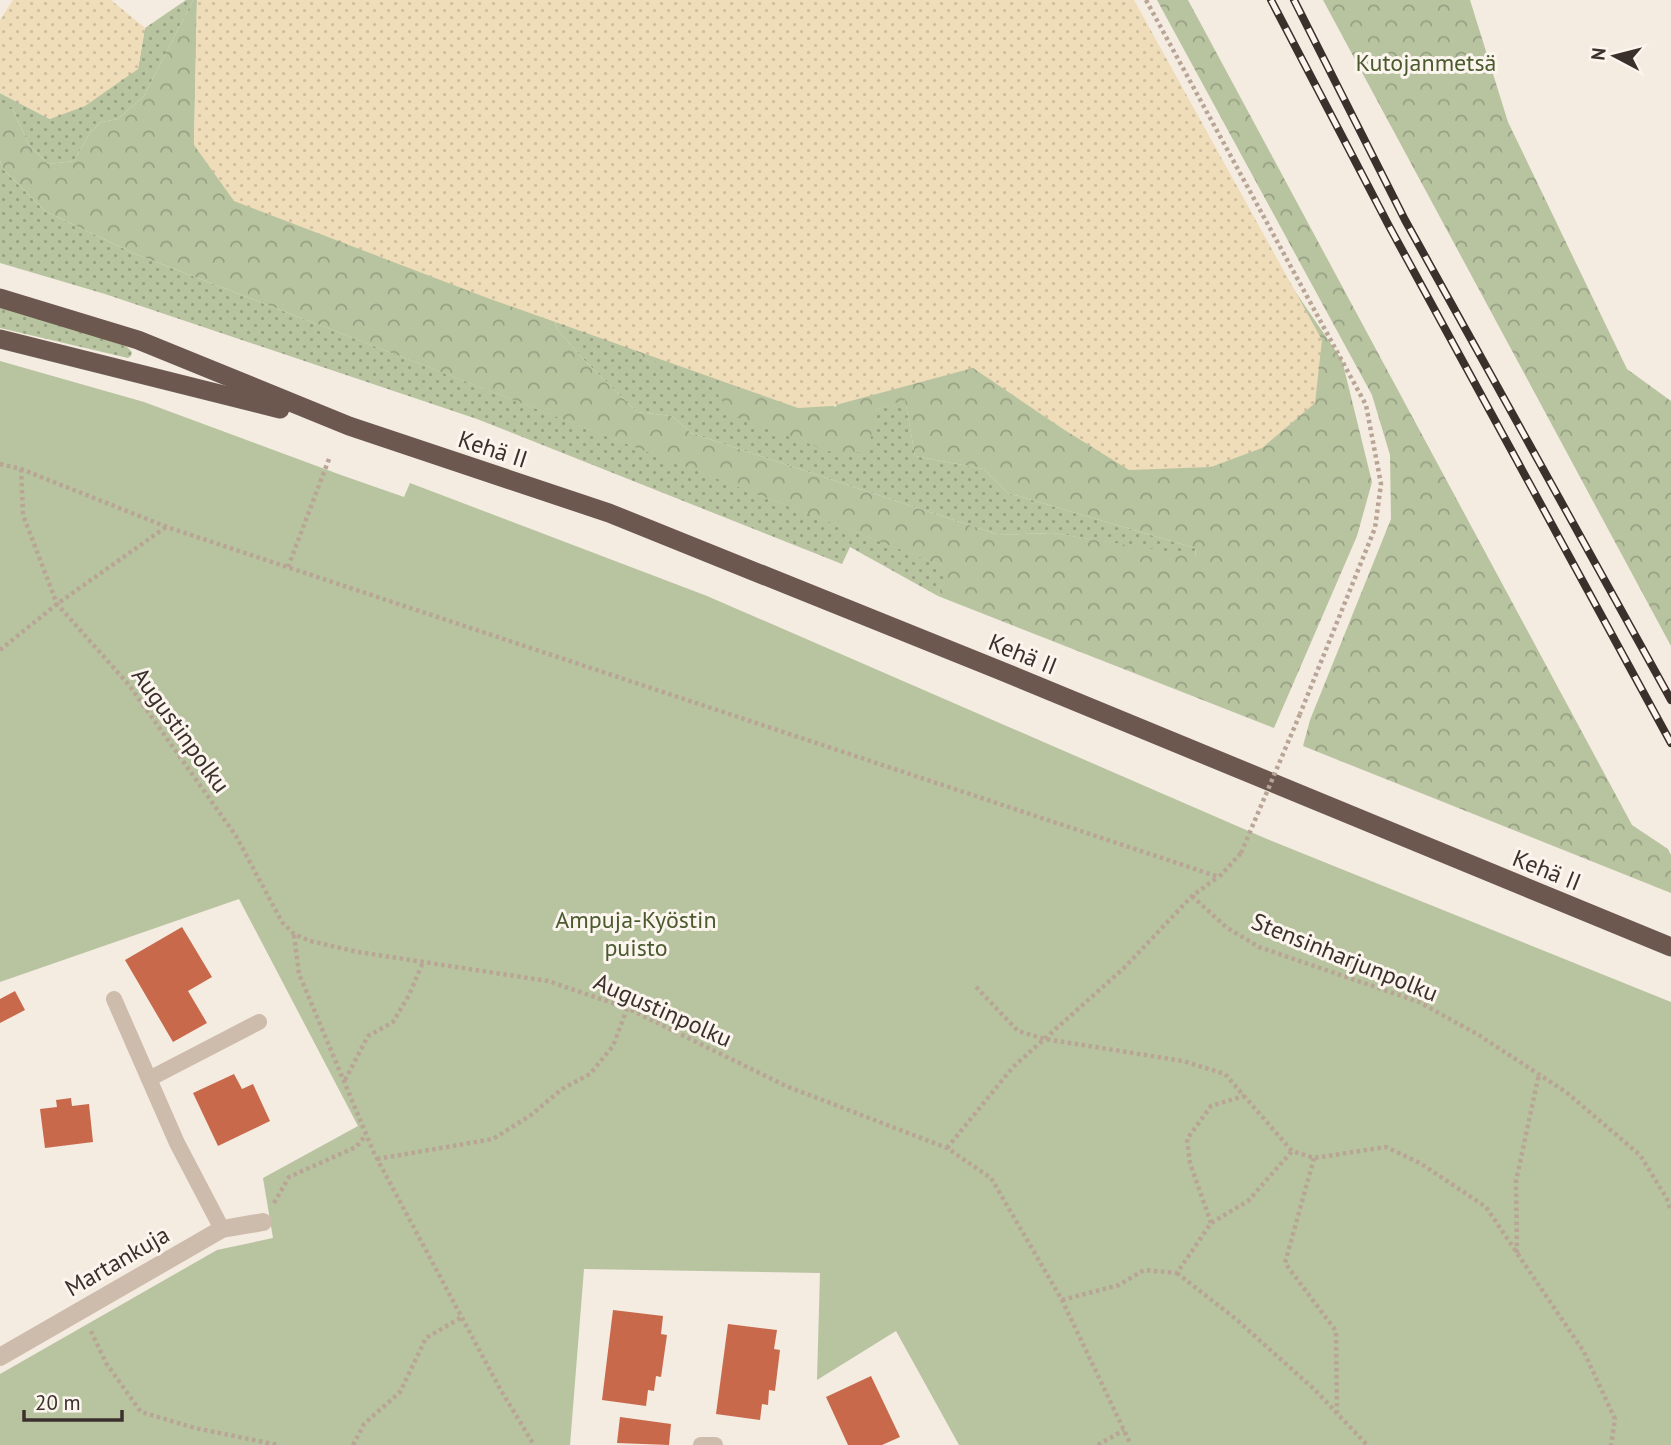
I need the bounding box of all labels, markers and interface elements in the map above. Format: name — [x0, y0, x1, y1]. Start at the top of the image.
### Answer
north arrow — [1580, 21, 1650, 91]
text: N — [1585, 46, 1611, 62]
park label: Kutojanmetsä — [1356, 47, 1496, 78]
street label: Kehä II — [454, 423, 532, 475]
street label: Kehä II — [984, 626, 1062, 682]
street label: Augustinpolku — [125, 661, 237, 799]
street label: Kehä II — [1508, 842, 1586, 898]
park label: Ampuja-Kyöstin puisto — [555, 904, 717, 963]
street label: Stensinharjunpolku — [1247, 905, 1443, 1009]
street label: Augustinpolku — [589, 966, 737, 1054]
street label: Martankuja — [59, 1219, 175, 1303]
scale bar — [24, 1378, 122, 1422]
text: 20 m — [35, 1389, 81, 1416]

